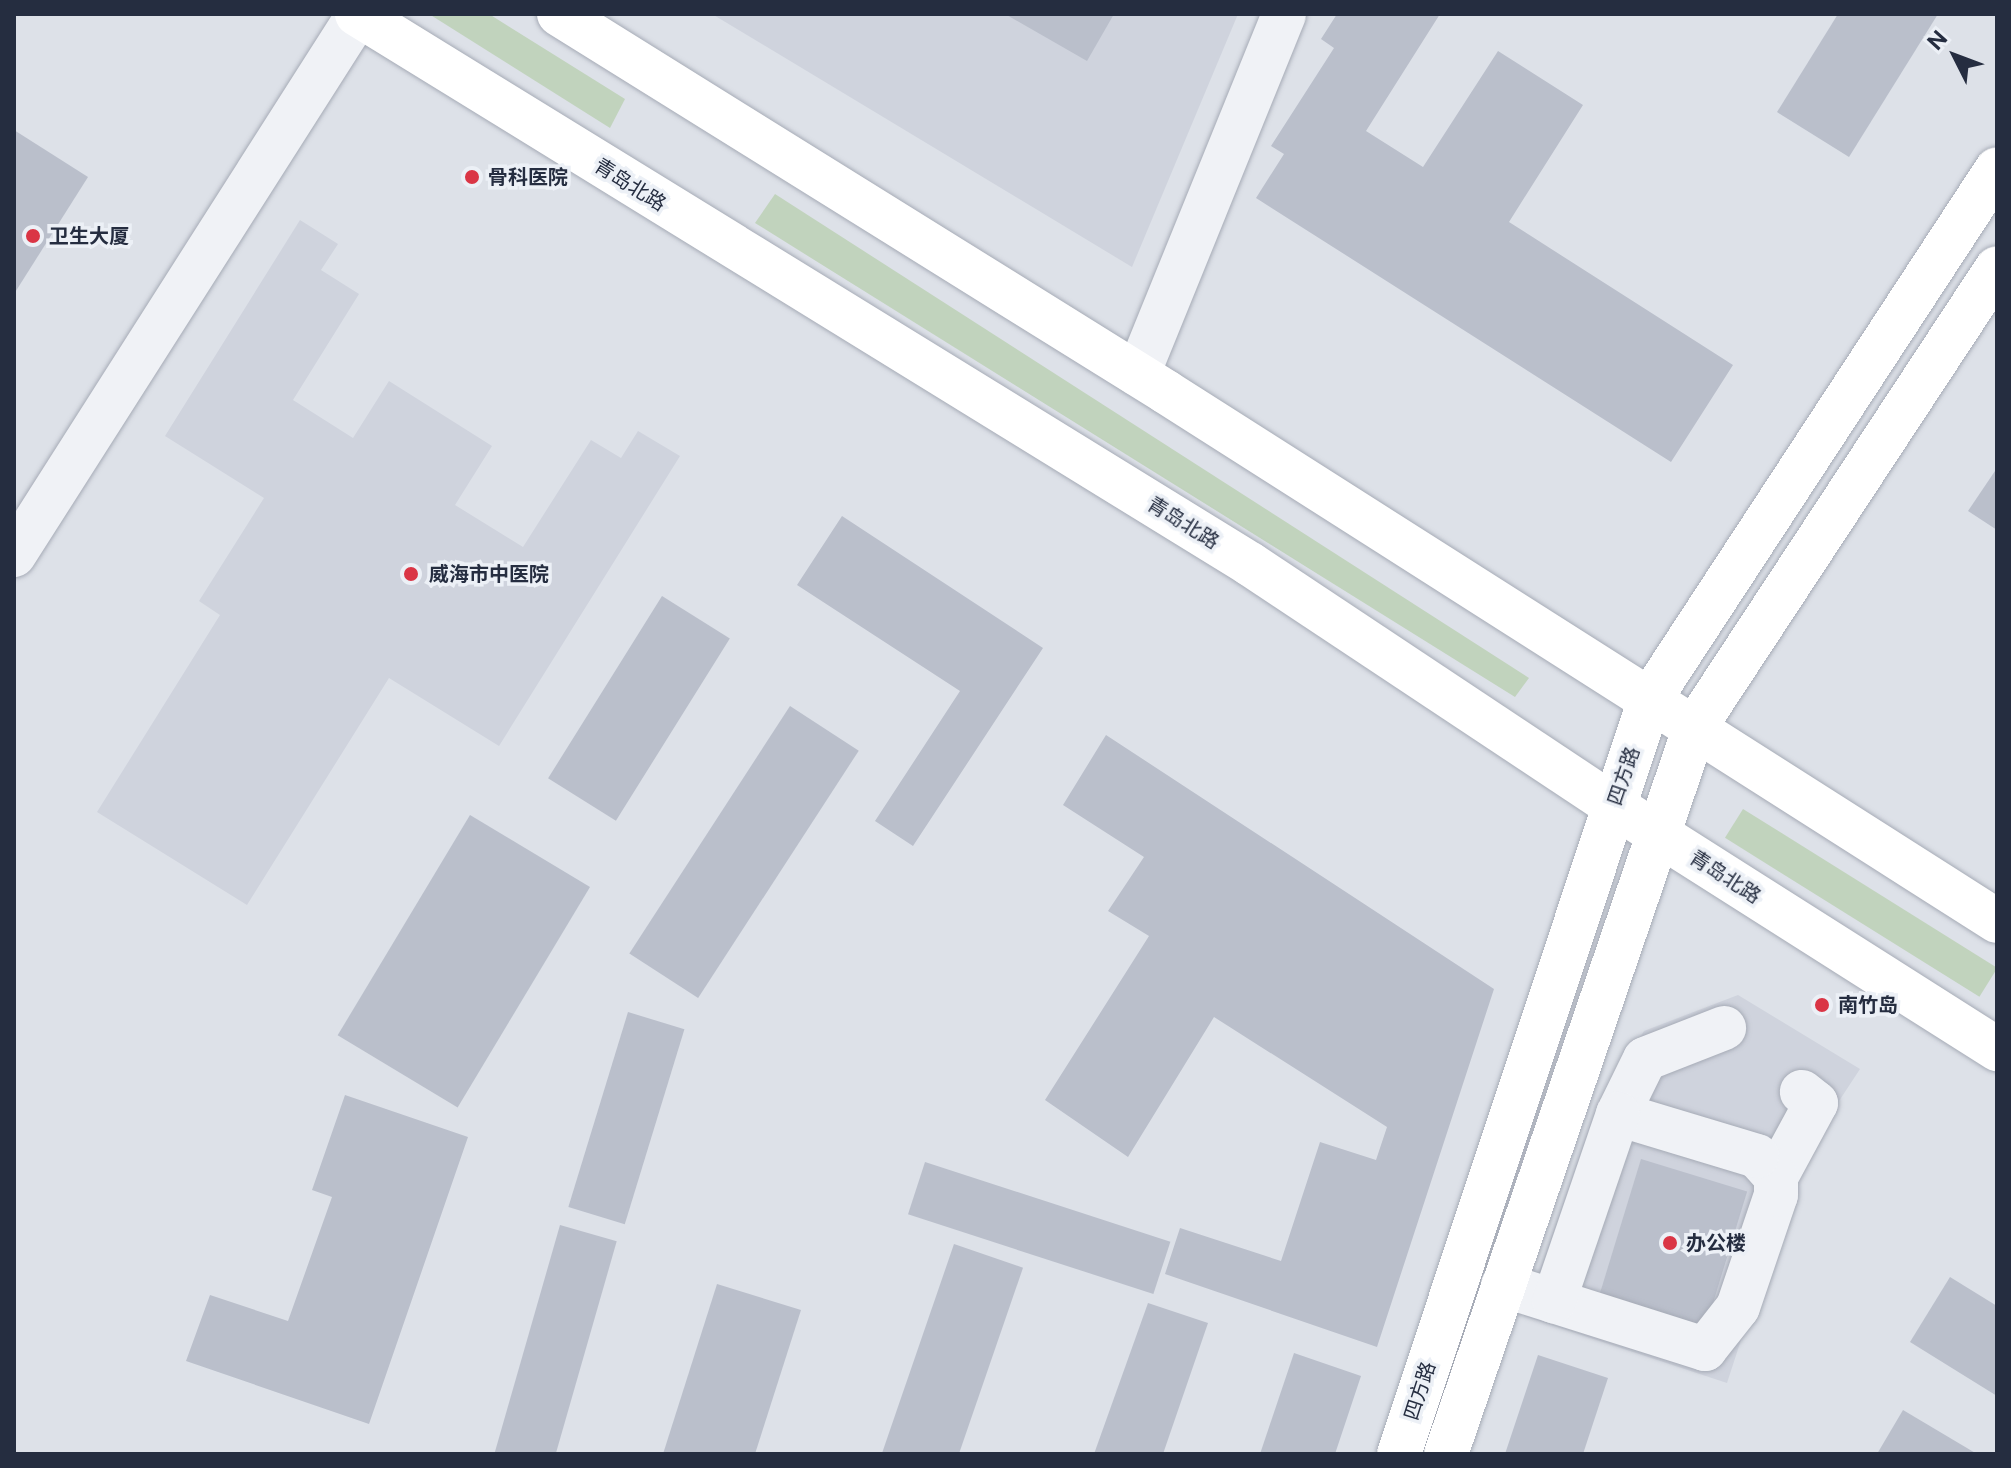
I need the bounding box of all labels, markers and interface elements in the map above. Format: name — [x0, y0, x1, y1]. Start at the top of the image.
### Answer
north arrow — [1915, 16, 1995, 96]
text: N — [1922, 25, 1953, 55]
street label: 青岛北路 — [590, 154, 670, 216]
place label: 骨科医院 — [488, 165, 568, 189]
marker: 骨科医院 — [463, 168, 481, 186]
place label: 卫生大厦 — [49, 224, 129, 248]
marker: 卫生大厦 — [24, 227, 42, 245]
street label: 青岛北路 — [1143, 492, 1223, 554]
place label: 威海市中医院 — [429, 562, 549, 586]
marker: 威海市中医院 — [400, 563, 422, 585]
street label: 四方路 — [1603, 744, 1645, 808]
street label: 青岛北路 — [1685, 845, 1765, 909]
place label: 南竹岛 — [1838, 993, 1898, 1017]
marker: 南竹岛 — [1813, 996, 1831, 1014]
place label: 办公楼 — [1686, 1231, 1746, 1255]
marker: 办公楼 — [1661, 1234, 1679, 1252]
street label: 四方路 — [1399, 1359, 1441, 1423]

